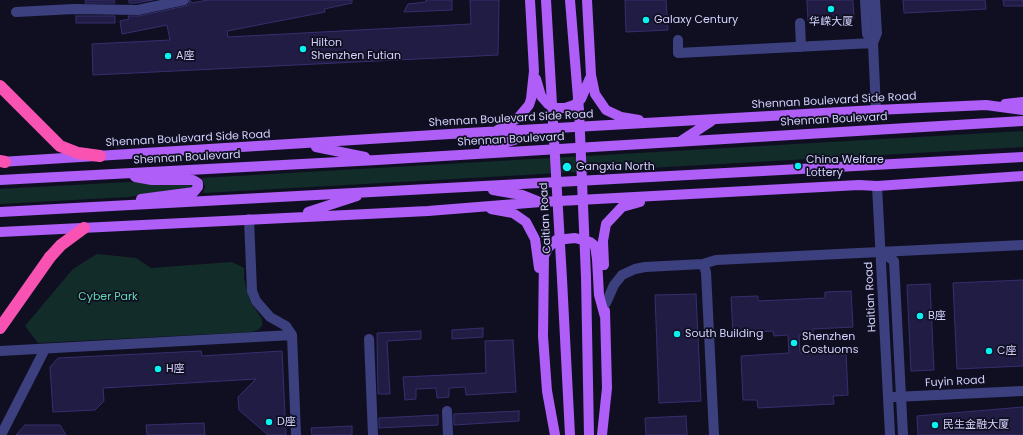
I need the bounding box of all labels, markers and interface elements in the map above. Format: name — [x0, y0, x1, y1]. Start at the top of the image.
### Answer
marker: 华嵘大厦 — [826, 4, 836, 14]
place label: Galaxy Century — [654, 13, 738, 27]
marker: Galaxy Century — [641, 15, 651, 25]
place label: 华嵘大厦 — [809, 15, 853, 29]
place label: Hilton Shenzhen Futian — [311, 36, 401, 62]
marker: Hilton Shenzhen Futian — [298, 44, 308, 54]
place label: A座 — [176, 49, 194, 63]
marker: A座 — [163, 51, 173, 61]
street label: Shennan Boulevard Side Road — [751, 90, 917, 112]
street label: Shennan Boulevard Side Road — [428, 108, 594, 130]
street label: Shennan Boulevard — [780, 111, 888, 129]
street label: Shennan Boulevard Side Road — [105, 128, 271, 150]
street label: Shennan Boulevard — [457, 131, 565, 149]
street label: Shennan Boulevard — [133, 149, 241, 167]
place label: China Welfare Lottery — [806, 153, 884, 179]
place label: Gangxia North — [576, 160, 655, 174]
marker: Gangxia North — [561, 161, 573, 173]
marker: China Welfare Lottery — [793, 161, 803, 171]
street label: Caitian Road — [538, 182, 554, 254]
street label: Haitian Road — [863, 261, 879, 333]
park label: Cyber Park — [78, 290, 138, 304]
place label: B座 — [928, 309, 946, 323]
marker: B座 — [915, 311, 925, 321]
place label: South Building — [685, 327, 763, 341]
marker: South Building — [672, 329, 682, 339]
place label: Shenzhen Costuoms — [802, 330, 858, 356]
marker: Shenzhen Costuoms — [789, 338, 799, 348]
place label: C座 — [997, 344, 1016, 358]
marker: C座 — [984, 346, 994, 356]
place label: H座 — [166, 362, 185, 376]
marker: H座 — [153, 364, 163, 374]
street label: Fuyin Road — [925, 374, 985, 390]
place label: D座 — [277, 415, 296, 429]
marker: D座 — [264, 417, 274, 427]
place label: 民生金融大厦 — [943, 418, 1009, 432]
marker: 民生金融大厦 — [930, 420, 940, 430]

